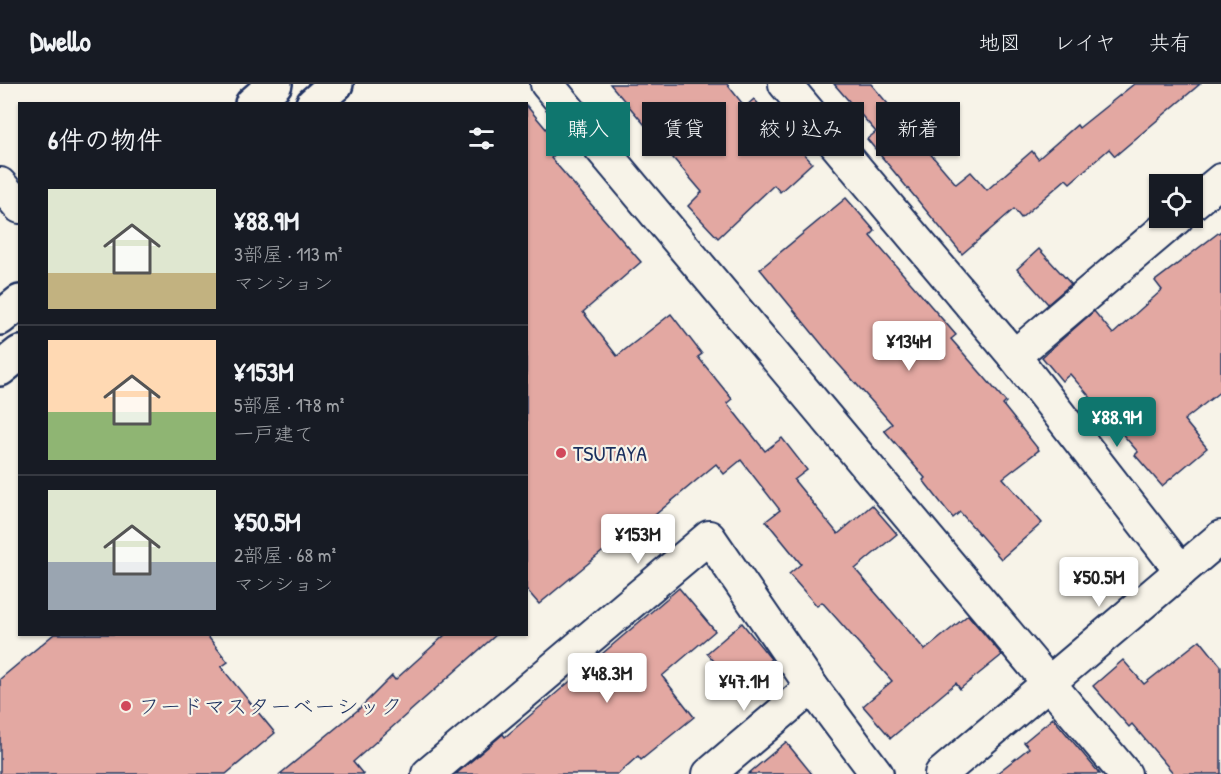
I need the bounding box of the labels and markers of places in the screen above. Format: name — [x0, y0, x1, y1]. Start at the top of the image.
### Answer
pin: ¥134M — [867, 321, 951, 372]
pin: ¥88.9M — [1068, 397, 1166, 448]
place label: TSUTAYA — [573, 438, 647, 468]
marker: TSUTAYA — [554, 446, 568, 460]
pin: ¥153M — [596, 514, 680, 565]
pin: ¥50.5M — [1050, 557, 1148, 608]
pin: ¥48.3M — [558, 653, 656, 704]
pin: ¥47.1M — [695, 661, 793, 712]
place label: フードマスターベーシック — [138, 691, 402, 721]
marker: フードマスターベーシック — [119, 699, 133, 713]

